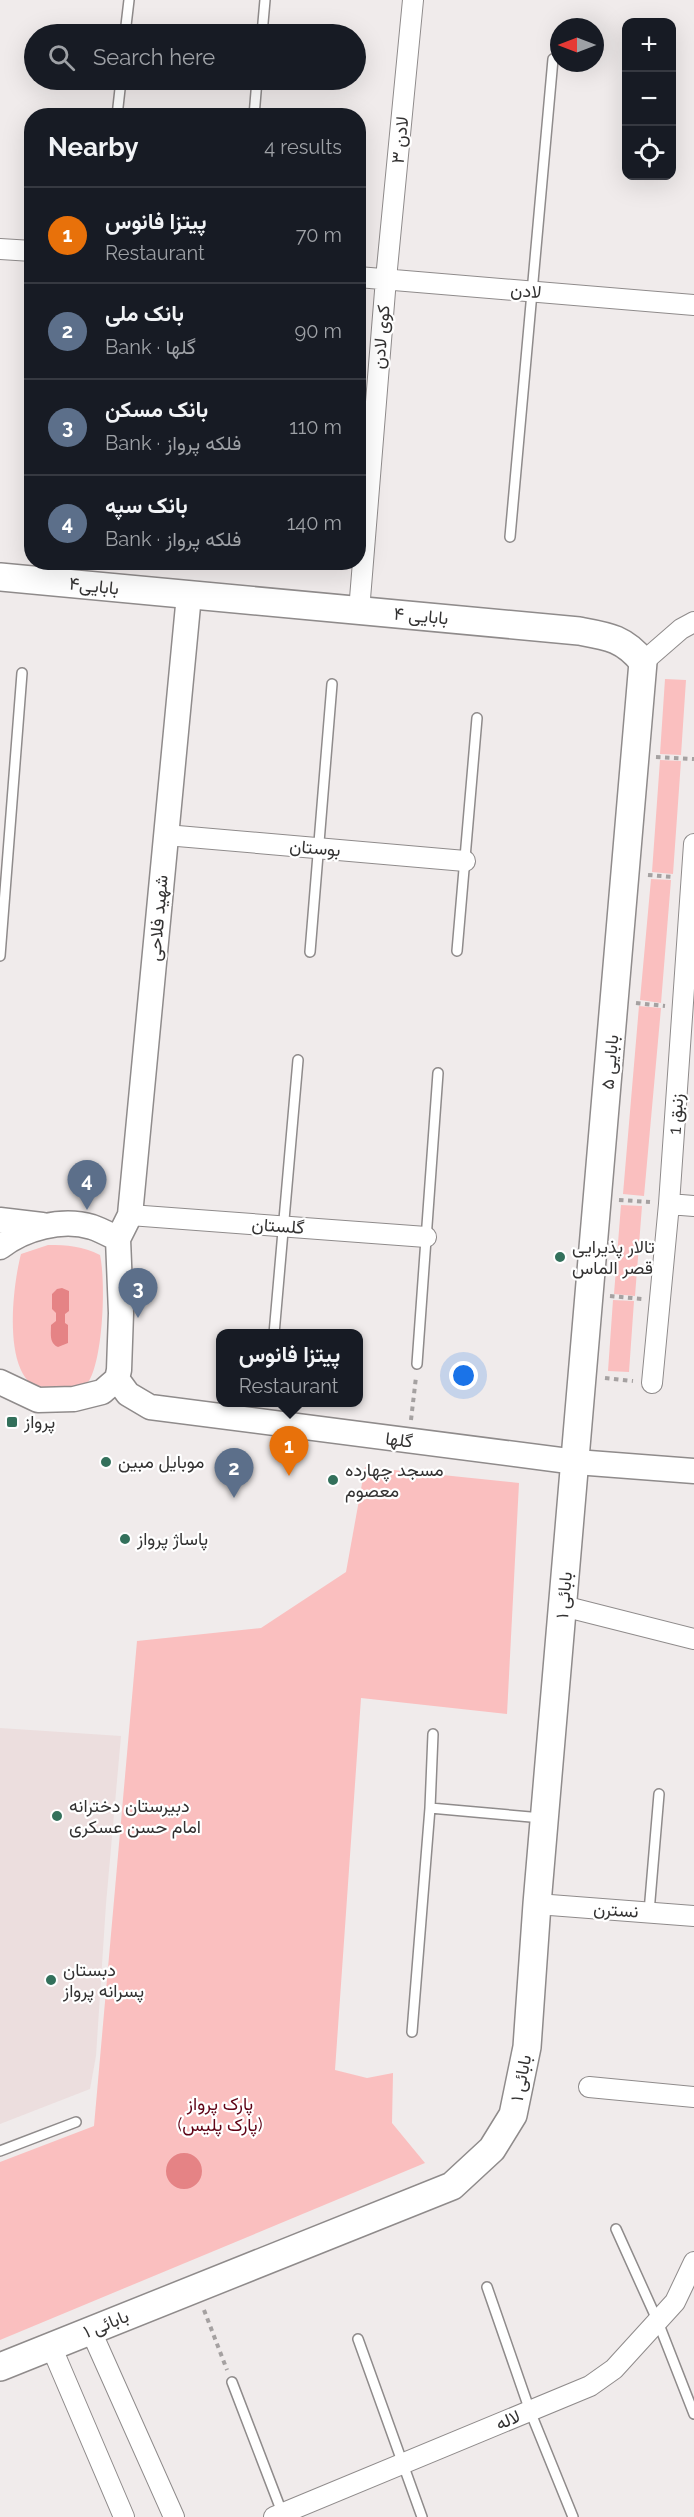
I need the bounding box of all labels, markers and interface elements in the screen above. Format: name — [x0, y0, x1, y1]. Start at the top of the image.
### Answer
north arrow — [550, 18, 604, 72]
map controls — [622, 18, 676, 180]
button: + — [622, 18, 676, 72]
search box — [24, 24, 366, 90]
icon: search — [45, 41, 78, 74]
text: Search here — [93, 44, 215, 70]
button: − — [622, 72, 676, 126]
street label: لادن ۳ — [387, 115, 412, 165]
button: locate — [622, 126, 676, 180]
text: Nearby — [48, 132, 138, 162]
text: 4 results — [264, 135, 342, 159]
text: پیتزا فانوس — [105, 208, 207, 234]
text: 1 — [63, 223, 72, 247]
text: 70 m — [296, 223, 342, 247]
text: Restaurant — [105, 241, 205, 265]
street label: لادن — [510, 279, 542, 302]
text: بانک ملی — [105, 300, 184, 326]
street label: کوی لادن — [367, 304, 395, 370]
text: 2 — [62, 319, 73, 343]
text: 90 m — [295, 319, 342, 343]
text: Bank · گلها — [105, 335, 196, 359]
text: بانک مسکن — [105, 396, 208, 422]
text: 3 — [62, 415, 73, 439]
text: 110 m — [289, 415, 342, 439]
text: Bank · فلکه پرواز — [105, 431, 241, 455]
text: بانک سپه — [105, 492, 188, 518]
text: 4 — [62, 511, 73, 535]
text: 140 m — [287, 511, 342, 535]
text: Bank · فلکه پرواز — [105, 527, 241, 551]
street label: بابایی۴ — [68, 572, 120, 600]
street label: بابایی ۴ — [393, 603, 449, 629]
street label: بوستان — [288, 835, 342, 861]
street label: شهید فلاحی — [143, 874, 173, 962]
street label: ۵ بابایی — [597, 1034, 623, 1090]
street label: زنبق 1 — [664, 1093, 688, 1135]
pin: 4 — [68, 1160, 106, 1210]
street label: گلستان — [251, 1213, 305, 1238]
place label: تالار پذیرایی قصر الماس — [572, 1236, 655, 1279]
marker: تالار پذیرایی قصر الماس — [553, 1250, 567, 1264]
pin: 3 — [118, 1268, 158, 1318]
popup — [216, 1329, 363, 1407]
text: پیتزا فانوس — [239, 1341, 340, 1367]
your location — [449, 1361, 478, 1390]
text: Restaurant — [239, 1374, 338, 1398]
place label: پرواز — [23, 1411, 55, 1434]
marker: پرواز — [5, 1415, 19, 1429]
pin: 1 — [270, 1426, 308, 1476]
street label: گلها — [384, 1427, 414, 1453]
pin: 2 — [214, 1448, 254, 1498]
place label: موبایل مبین — [118, 1451, 204, 1473]
marker: موبایل مبین — [99, 1455, 113, 1469]
place label: مسجد چهارده معصوم — [345, 1459, 444, 1503]
marker: مسجد چهارده معصوم — [326, 1473, 340, 1487]
place label: پاساژ پرواز — [136, 1528, 208, 1551]
marker: پاساژ پرواز — [118, 1532, 132, 1546]
street label: بابائی ۱ — [551, 1571, 577, 1619]
place label: دبیرستان دخترانه امام حسن عسکری — [69, 1795, 201, 1839]
marker: دبیرستان دخترانه امام حسن عسکری — [50, 1809, 64, 1823]
street label: نسترن — [593, 1897, 639, 1923]
place label: دبستان پسرانه پرواز — [62, 1959, 144, 2003]
marker: دبستان پسرانه پرواز — [44, 1973, 58, 1987]
street label: بابائی ۱ — [506, 2053, 536, 2103]
park label: پارک پرواز (پارک پلیس) — [178, 2093, 263, 2137]
street label: بابائی ۱ — [80, 2305, 132, 2343]
street label: لاله — [492, 2405, 523, 2434]

